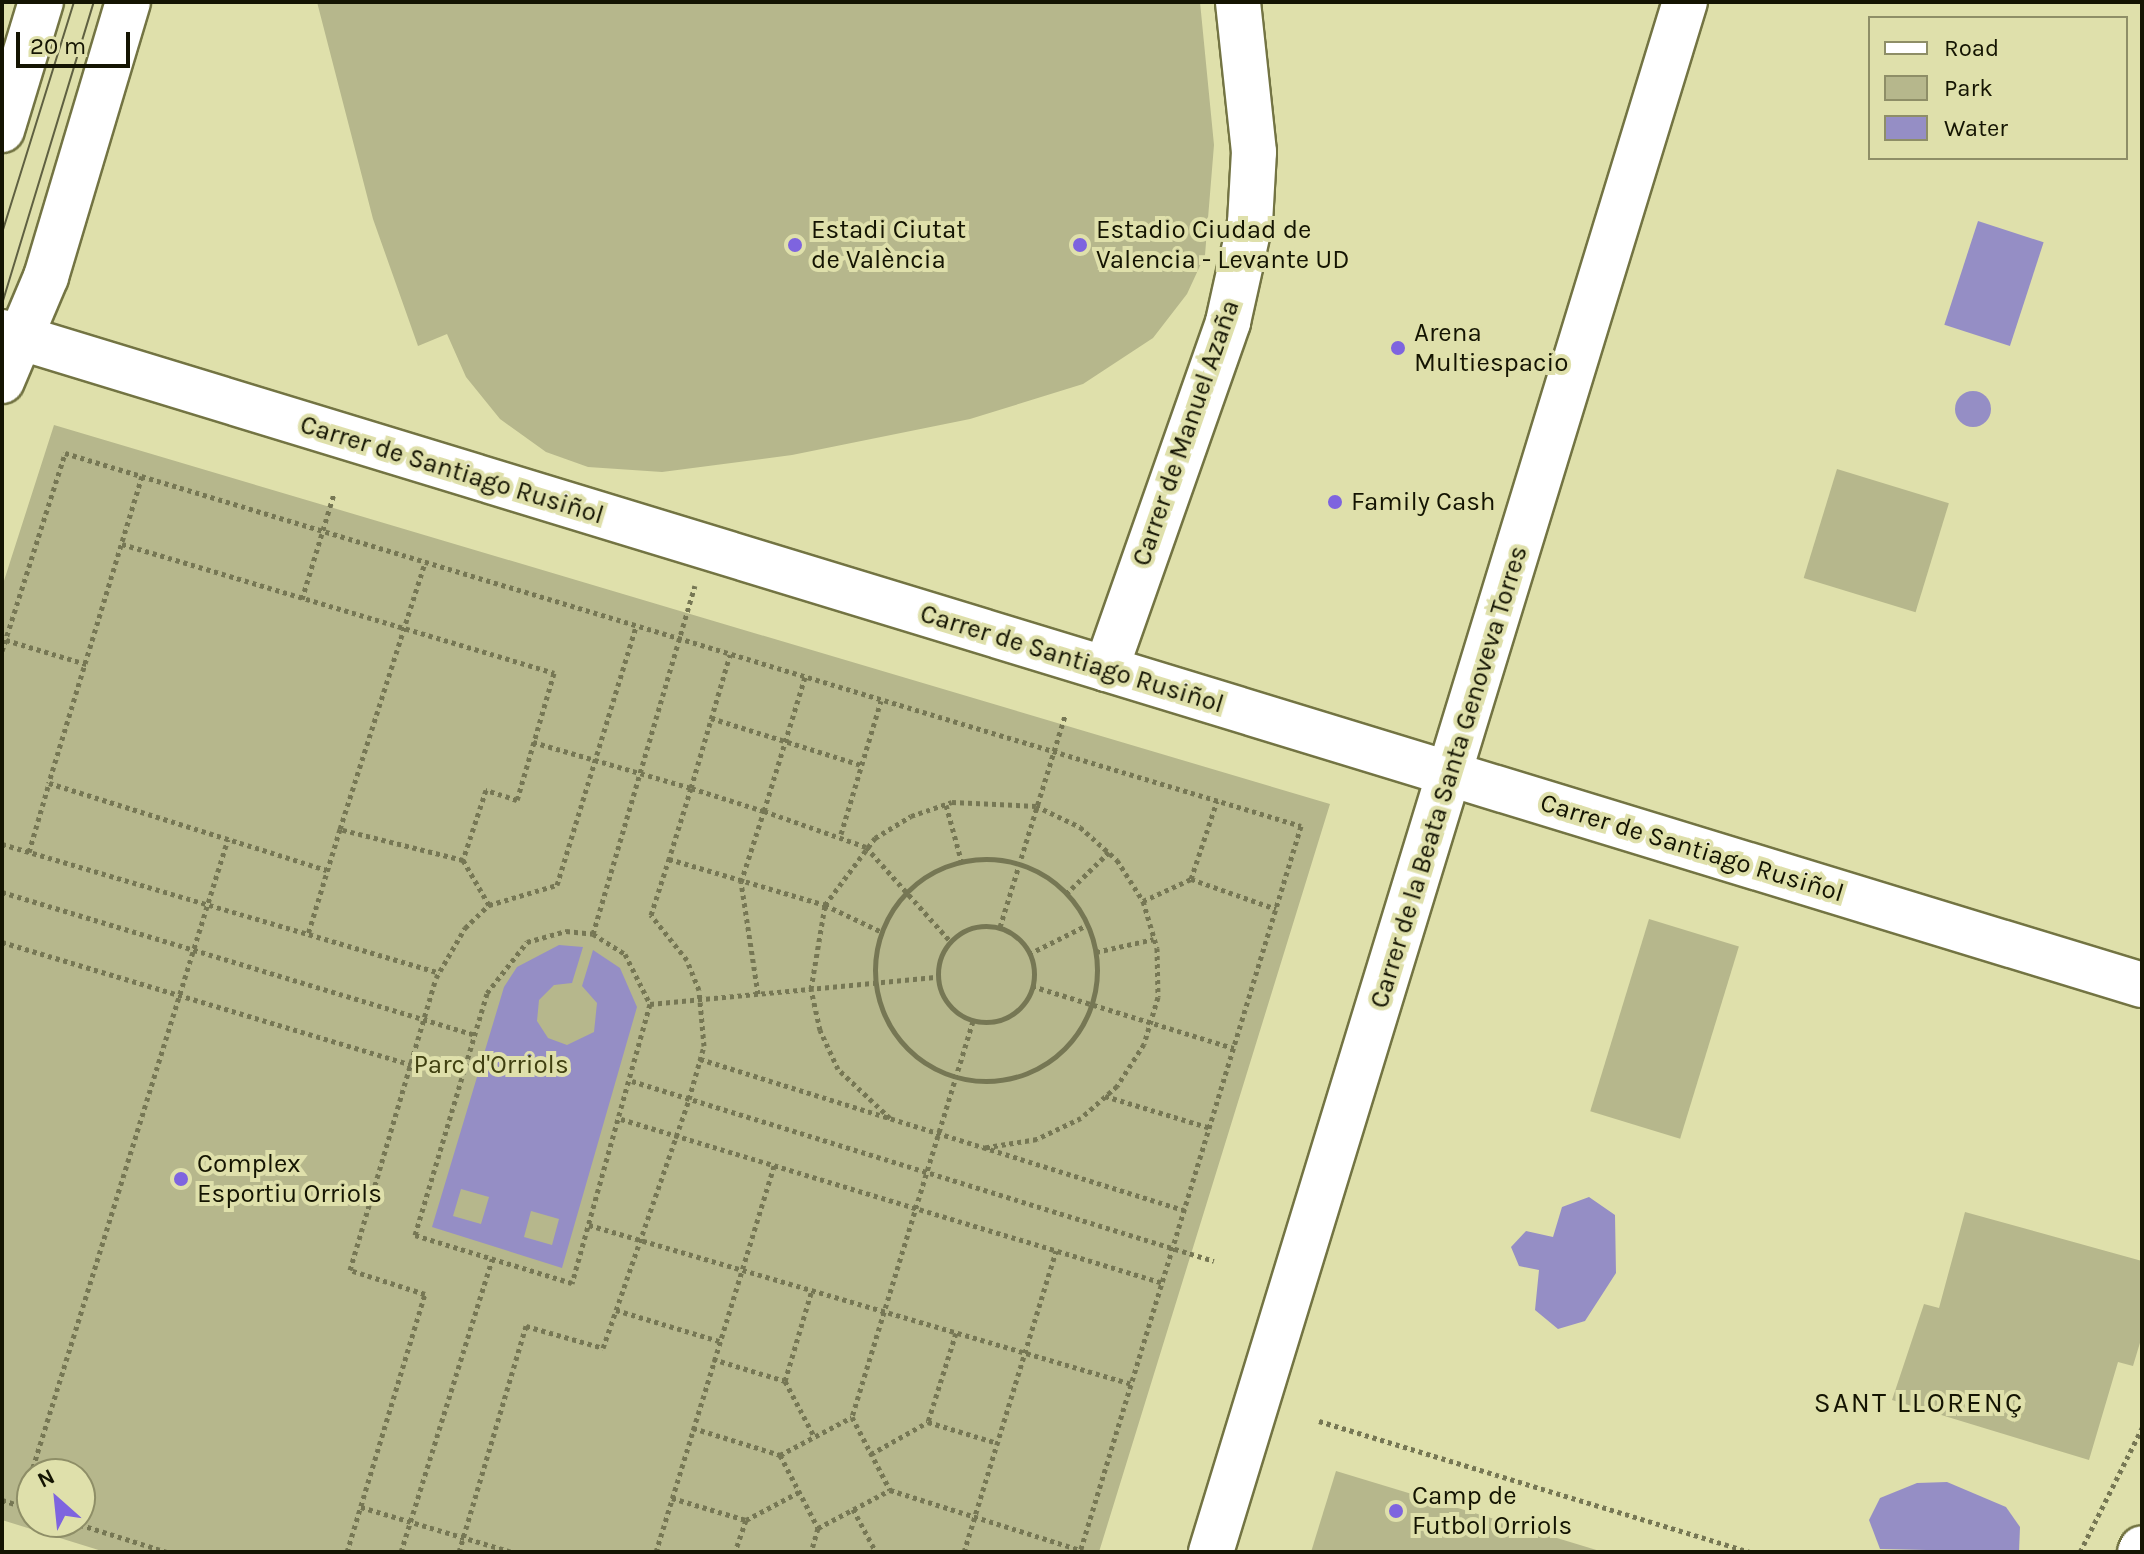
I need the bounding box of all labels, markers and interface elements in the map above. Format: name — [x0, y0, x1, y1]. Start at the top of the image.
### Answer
scale bar — [20, 16, 134, 66]
legend — [1868, 16, 2128, 160]
text: 20 m — [30, 32, 86, 60]
text: Road — [1944, 34, 1999, 62]
text: Park — [1944, 74, 1993, 102]
text: Water — [1944, 114, 2008, 142]
place label: Estadi Ciutat de València — [811, 214, 966, 276]
place label: Estadio Ciudad de Valencia - Levante UD — [1096, 214, 1349, 276]
marker: Estadi Ciutat de València — [786, 236, 804, 254]
marker: Estadio Ciudad de Valencia - Levante UD — [1071, 236, 1089, 254]
street label: Carrer de Manuel Azaña — [1126, 296, 1246, 570]
place label: Arena Multiespacio — [1414, 317, 1568, 378]
marker: Arena Multiespacio — [1389, 339, 1407, 357]
street label: Carrer de Santiago Rusiñol — [296, 409, 608, 531]
place label: Family Cash — [1351, 486, 1496, 518]
marker: Family Cash — [1326, 493, 1344, 511]
street label: Carrer de la Beata Santa Genoveva Torres — [1364, 542, 1534, 1012]
street label: Carrer de Santiago Rusiñol — [916, 598, 1228, 720]
street label: Carrer de Santiago Rusiñol — [1536, 787, 1848, 909]
park label: Parc d'Orriols — [413, 1049, 569, 1081]
place label: Complex Esportiu Orriols — [197, 1148, 382, 1210]
marker: Complex Esportiu Orriols — [172, 1170, 190, 1188]
district label: SANT LLORENÇ — [1814, 1386, 2024, 1420]
north arrow — [16, 1458, 96, 1538]
text: N — [33, 1463, 59, 1494]
place label: Camp de Futbol Orriols — [1412, 1480, 1572, 1542]
marker: Camp de Futbol Orriols — [1387, 1502, 1405, 1520]

